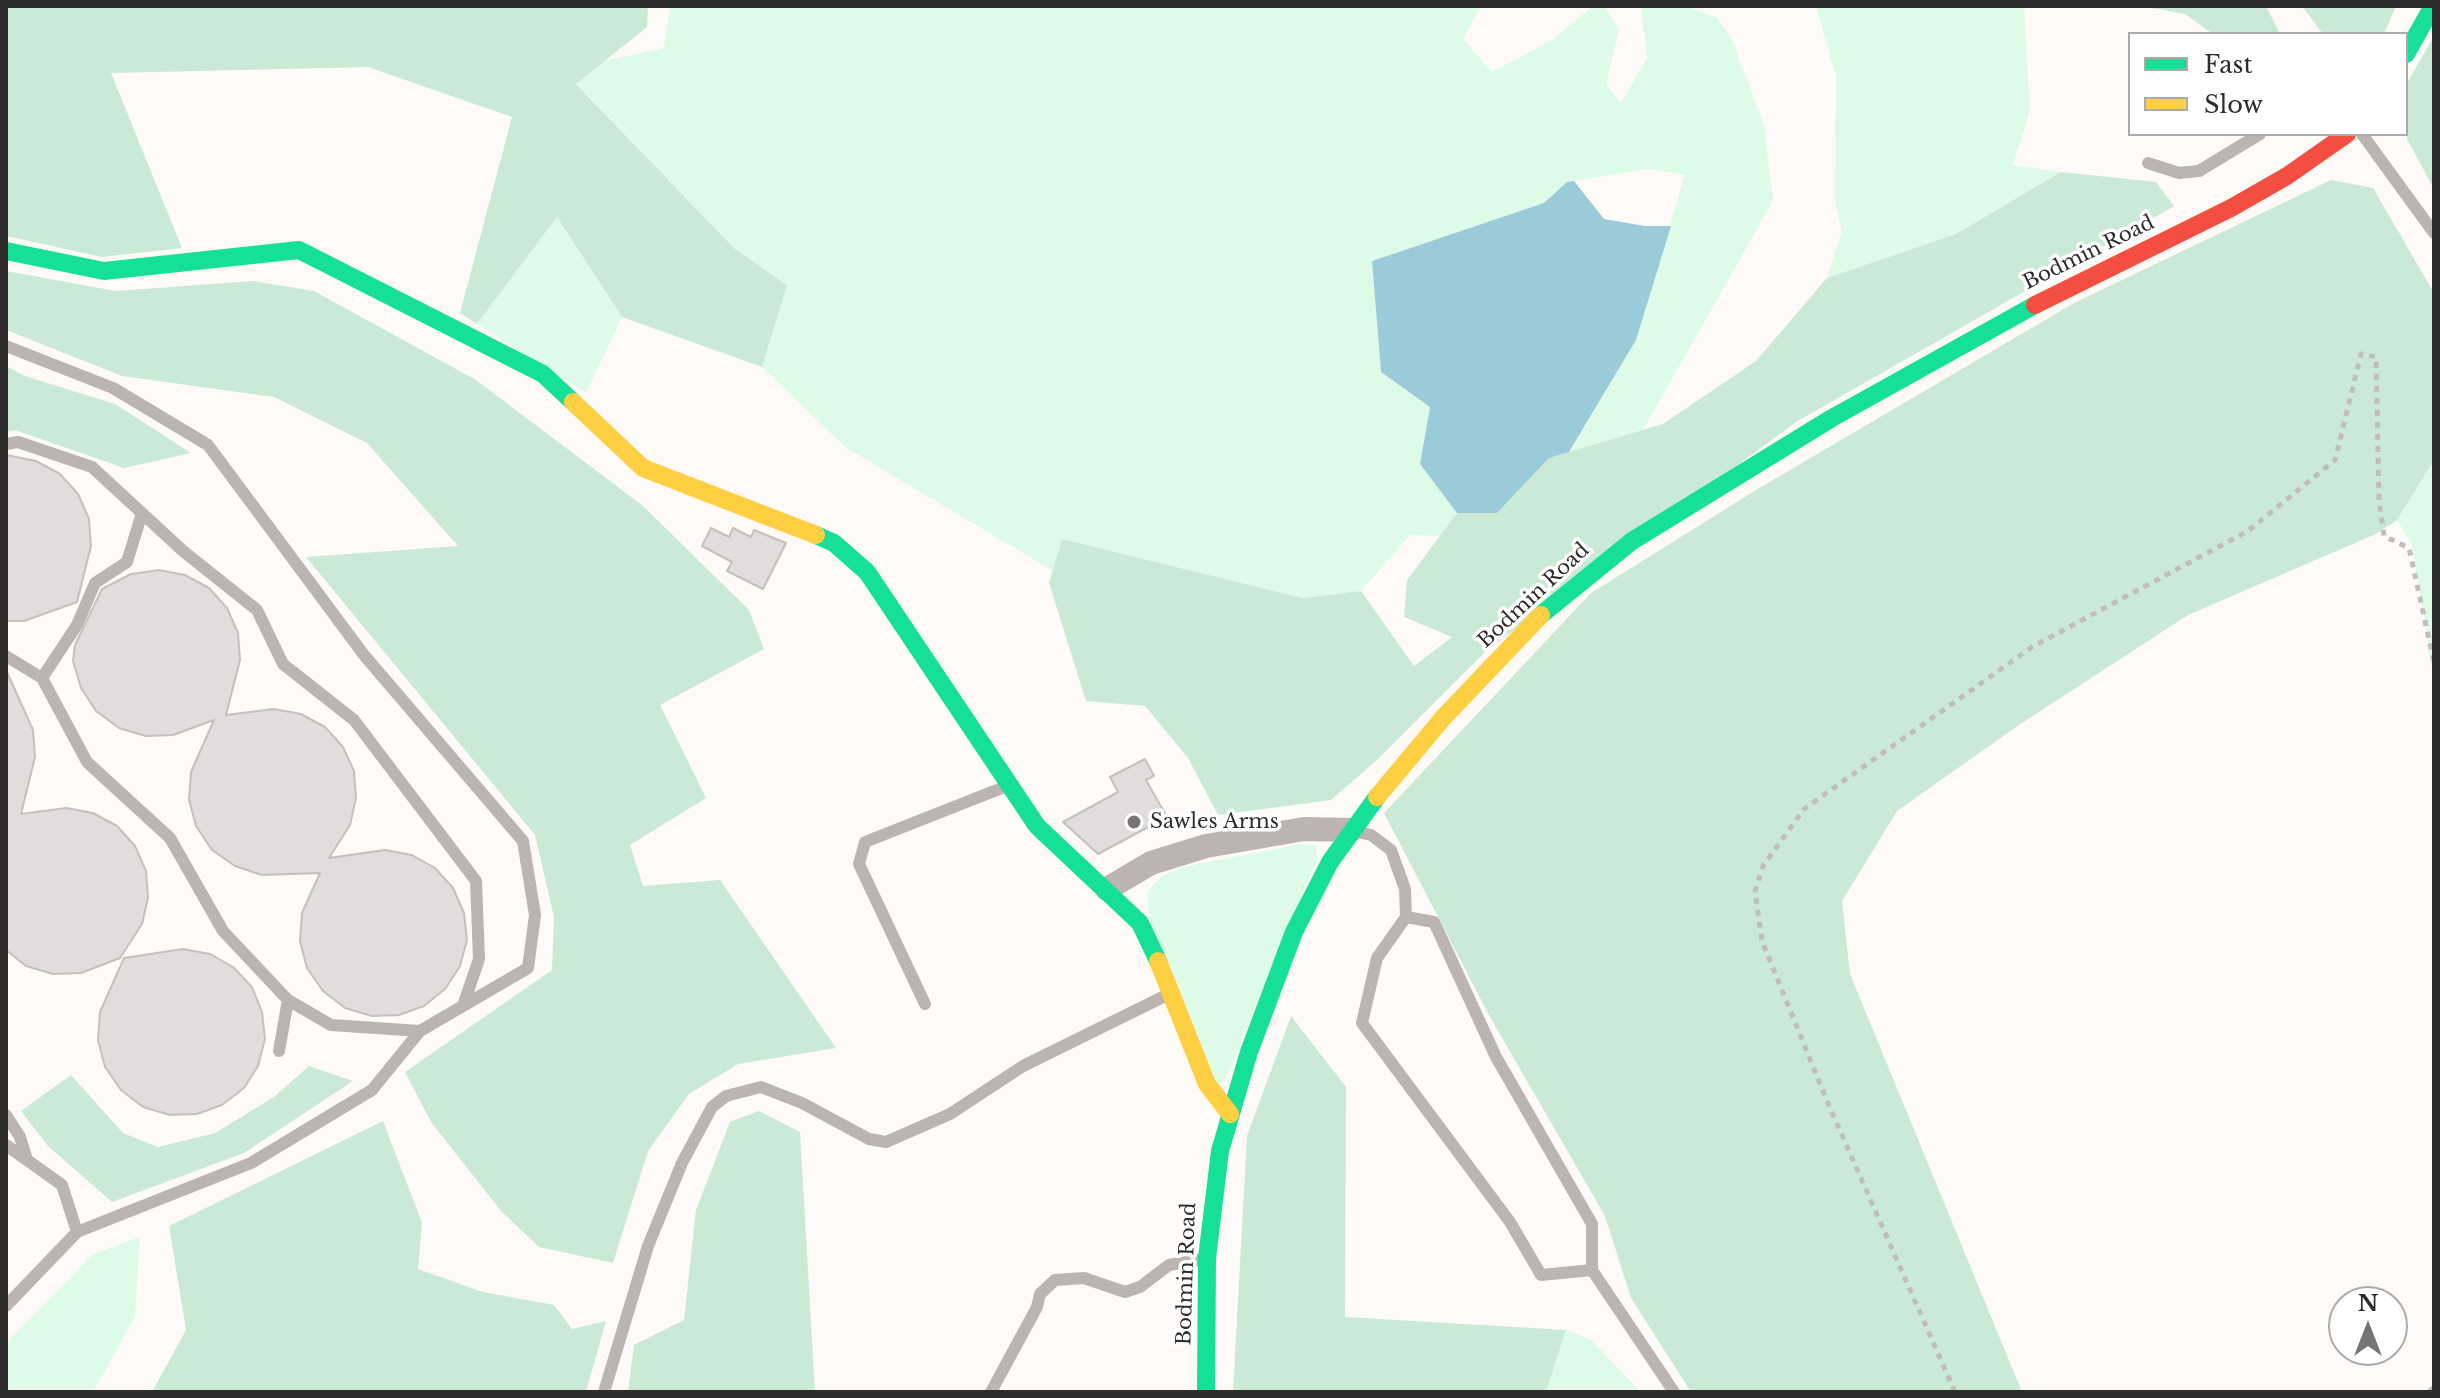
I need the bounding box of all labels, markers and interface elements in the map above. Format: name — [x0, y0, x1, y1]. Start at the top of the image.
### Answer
legend — [2128, 32, 2408, 136]
text: Fast — [2204, 50, 2252, 79]
text: Slow — [2204, 90, 2263, 119]
street label: Bodmin Road — [2020, 211, 2158, 295]
street label: Bodmin Road — [1474, 538, 1594, 654]
place label: Sawles Arms — [1150, 810, 1279, 834]
marker: Sawles Arms — [1125, 813, 1143, 831]
street label: Bodmin Road — [1173, 1202, 1201, 1346]
north arrow — [2328, 1286, 2408, 1366]
text: N — [2358, 1290, 2378, 1317]

